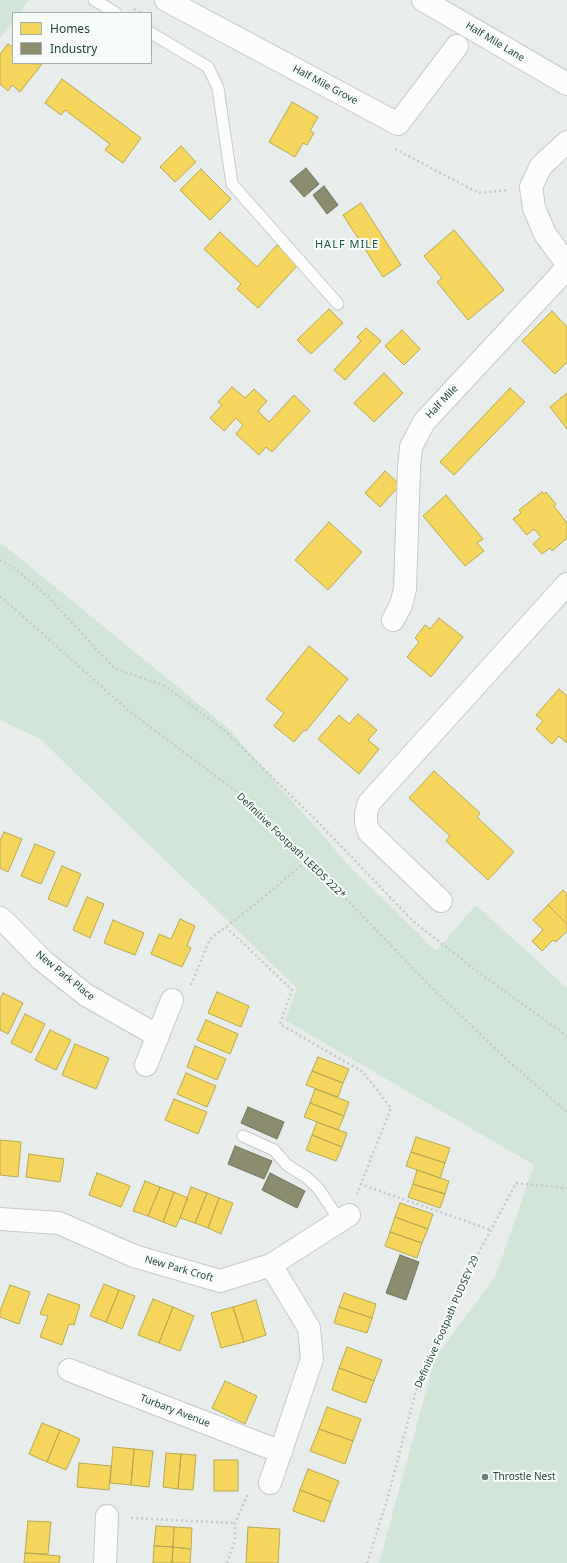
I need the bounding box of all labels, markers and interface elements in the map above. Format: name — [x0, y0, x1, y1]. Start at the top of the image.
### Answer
legend — [12, 12, 152, 64]
text: Homes — [50, 20, 90, 37]
street label: Half Mile Lane — [463, 20, 527, 64]
text: Industry — [50, 40, 97, 57]
street label: Half Mile Grove — [290, 63, 360, 107]
district label: HALF MILE — [315, 238, 379, 252]
street label: Half Mile — [423, 383, 461, 421]
street label: Definitive Footpath LEEDS 222* — [234, 791, 348, 901]
street label: New Park Place — [33, 949, 97, 1003]
street label: New Park Croft — [143, 1254, 215, 1284]
street label: Definitive Footpath PUDSEY 29 — [412, 1254, 482, 1390]
street label: Turbary Avenue — [138, 1392, 212, 1430]
place label: Throstle Nest — [493, 1471, 556, 1483]
marker: Throstle Nest — [480, 1472, 490, 1482]

